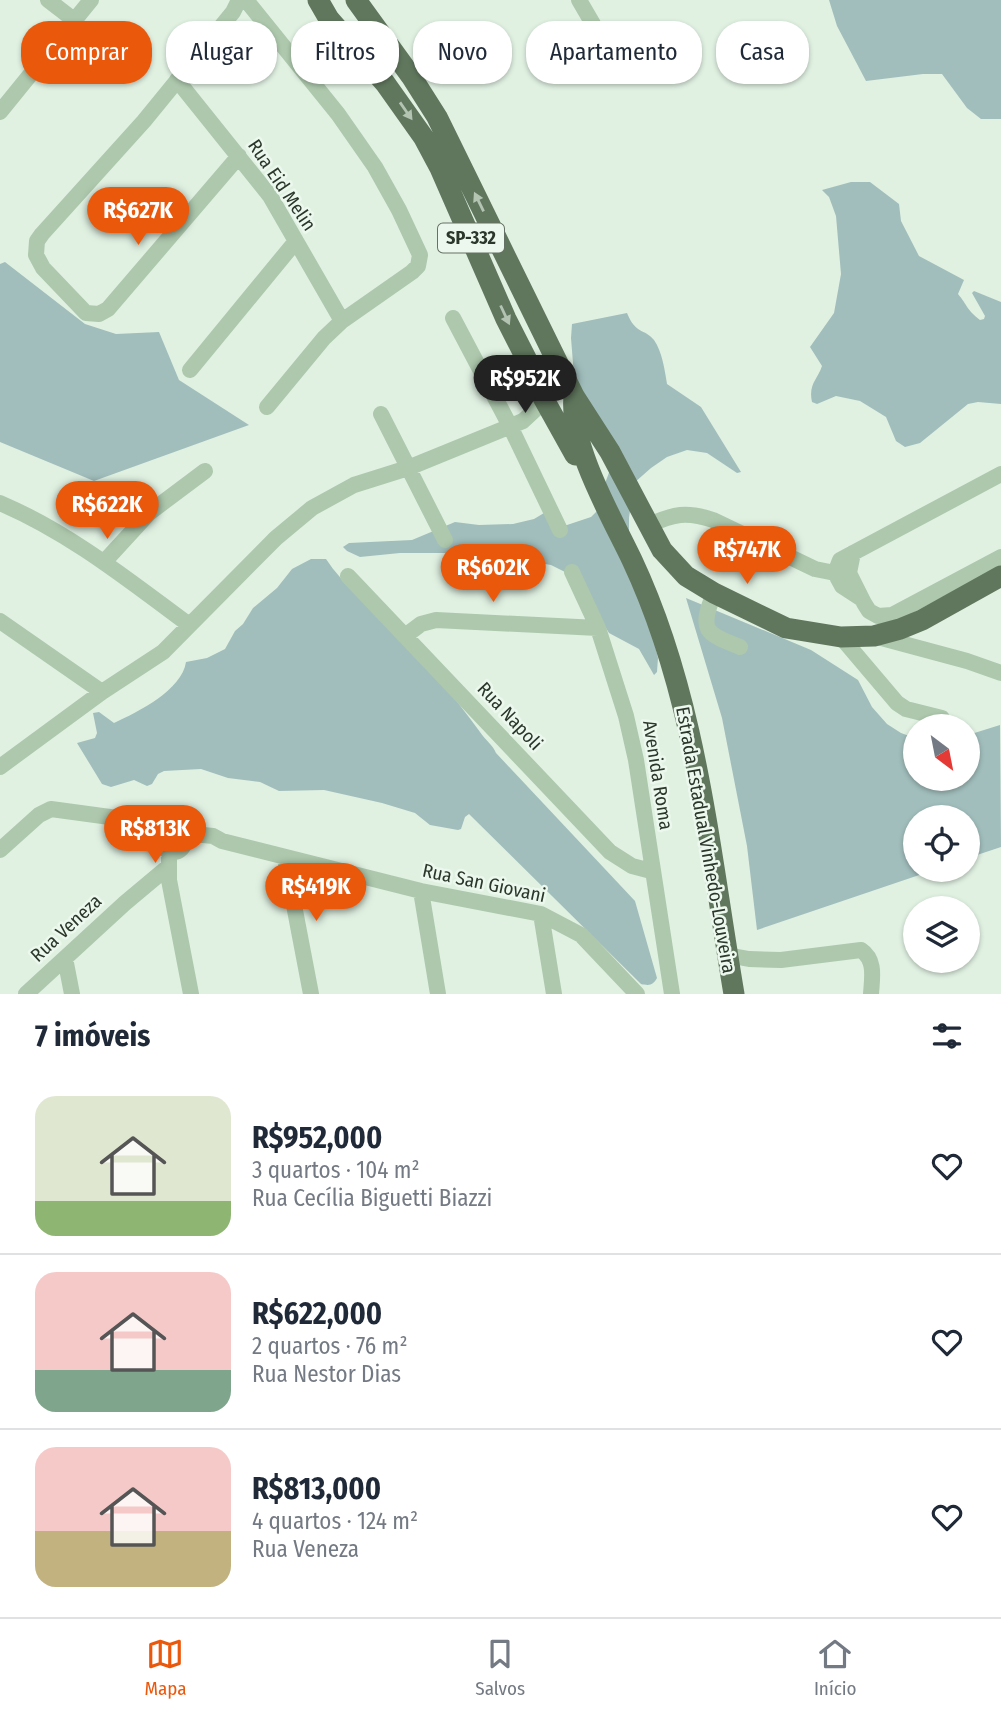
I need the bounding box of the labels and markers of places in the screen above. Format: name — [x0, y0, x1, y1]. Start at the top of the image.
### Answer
pin: R$627K — [81, 188, 195, 247]
pin: R$952K — [468, 356, 582, 415]
pin: R$622K — [50, 482, 164, 541]
pin: R$747K — [690, 526, 804, 586]
pin: R$602K — [436, 544, 550, 604]
pin: R$813K — [98, 806, 212, 865]
pin: R$419K — [259, 864, 373, 923]

